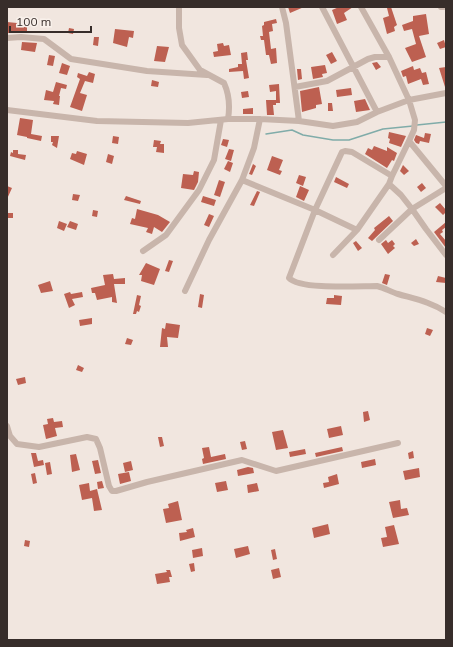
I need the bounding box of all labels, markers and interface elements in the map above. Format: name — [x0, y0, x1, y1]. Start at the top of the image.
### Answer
scale bar — [10, 8, 91, 34]
text: 100 m — [16, 14, 51, 29]

